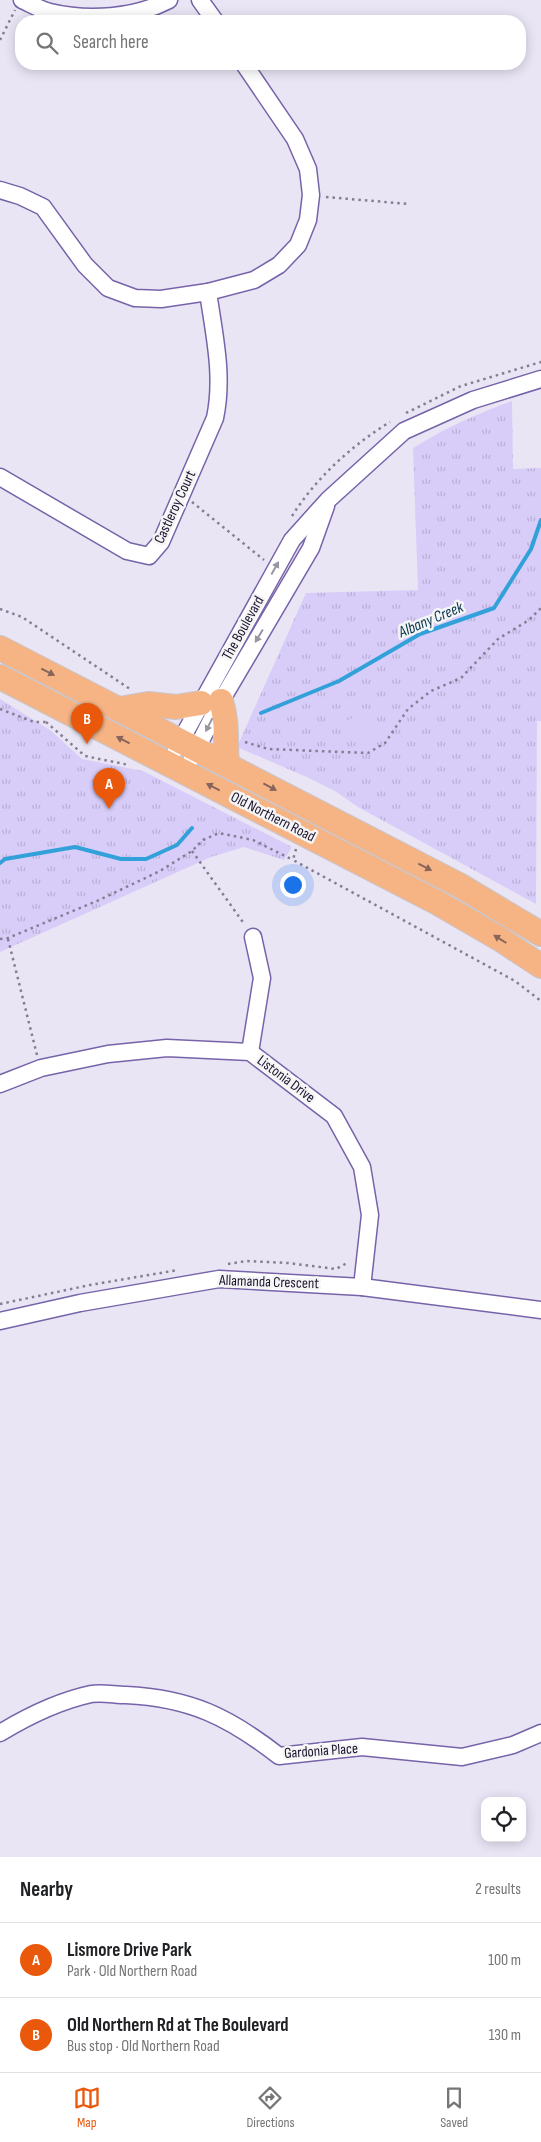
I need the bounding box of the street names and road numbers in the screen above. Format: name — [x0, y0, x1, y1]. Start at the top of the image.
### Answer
street label: Castleroy Court — [150, 467, 200, 547]
street label: The Boulevard — [218, 593, 268, 663]
street label: Old Northern Road — [228, 788, 318, 846]
street label: Listonia Drive — [253, 1051, 319, 1107]
street label: Allamanda Crescent — [218, 1271, 320, 1293]
street label: Gardonia Place — [283, 1739, 359, 1763]

